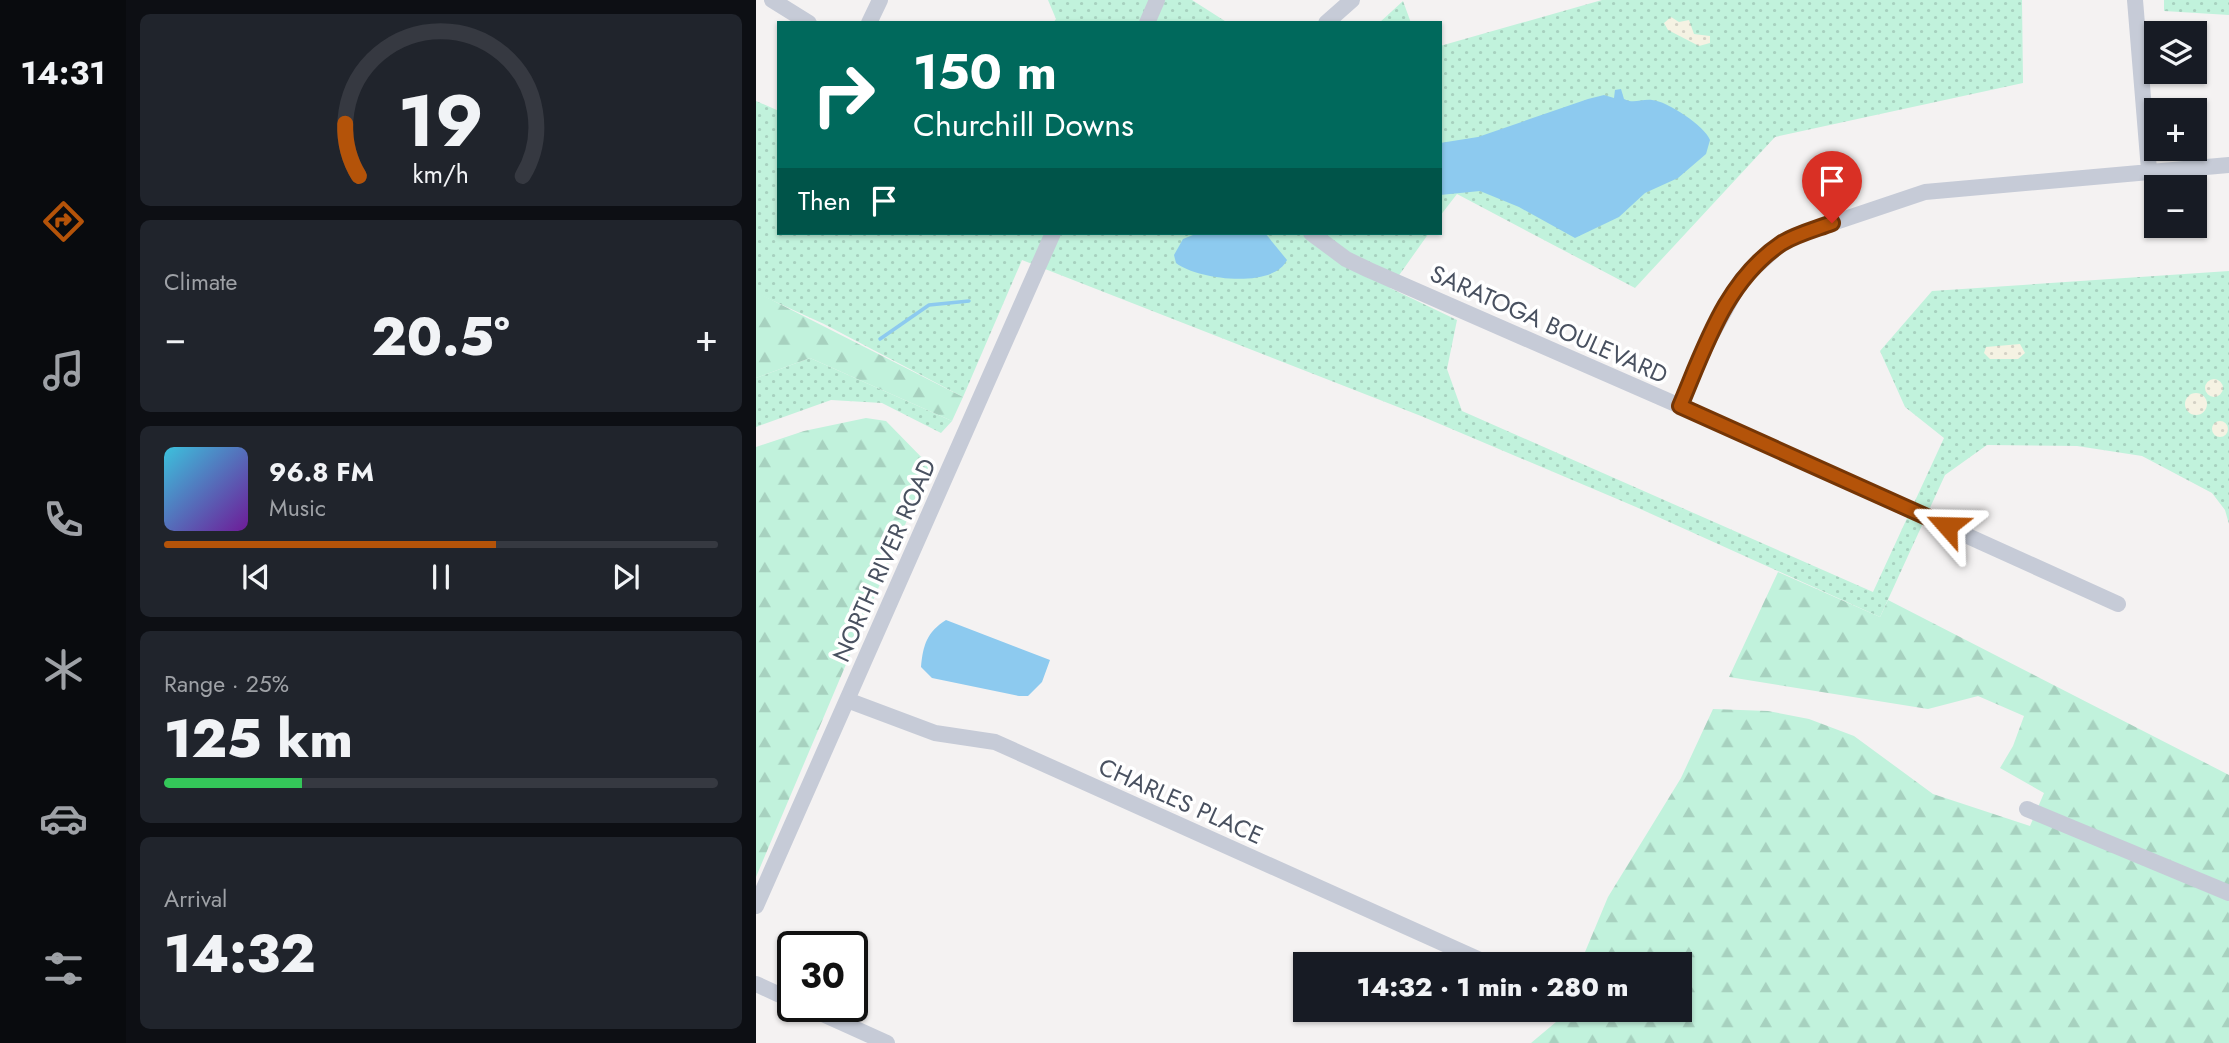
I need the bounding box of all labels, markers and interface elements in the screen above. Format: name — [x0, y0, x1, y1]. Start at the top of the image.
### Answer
map controls — [2144, 21, 2207, 238]
button: layers — [2144, 21, 2207, 84]
text: 150 m — [913, 37, 1057, 107]
icon: right — [798, 49, 889, 140]
text: 14:31 — [20, 50, 106, 96]
text: 19 — [398, 68, 484, 173]
button: + — [2144, 98, 2207, 161]
text: Churchill Downs — [913, 102, 1134, 148]
pin — [1802, 151, 1862, 223]
text: km/h — [413, 156, 469, 192]
icon: arrive — [1813, 162, 1851, 200]
button: − — [2144, 175, 2207, 238]
text: Then — [798, 182, 851, 220]
icon: arrive — [865, 182, 903, 220]
icon: directions — [39, 197, 88, 246]
street label: SARATOGA BOULEVARD — [1425, 256, 1673, 392]
text: Climate — [164, 265, 237, 299]
text: 20.5° — [371, 299, 510, 375]
text: − — [164, 310, 186, 365]
text: + — [695, 310, 718, 365]
icon: music — [39, 346, 88, 395]
text: 96.8 FM — [269, 453, 374, 491]
street label: NORTH RIVER ROAD — [823, 453, 945, 667]
position arrow — [1910, 489, 1984, 563]
text: Music — [269, 491, 326, 525]
icon: phone — [39, 495, 88, 544]
icon: previous — [237, 558, 275, 596]
icon: pause — [422, 558, 460, 596]
icon: next — [607, 558, 645, 596]
icon: climate — [39, 645, 88, 694]
text: Range · 25% — [164, 667, 289, 701]
text: 125 km — [164, 701, 353, 777]
street label: CHARLES PLACE — [1093, 749, 1269, 853]
icon: car — [39, 794, 88, 843]
text: Arrival — [164, 882, 227, 916]
text: 14:32 — [164, 916, 315, 992]
speed limit sign: 30 — [777, 931, 868, 1022]
icon: filters — [39, 944, 88, 993]
text: 14:32 · 1 min · 280 m — [1357, 968, 1628, 1006]

